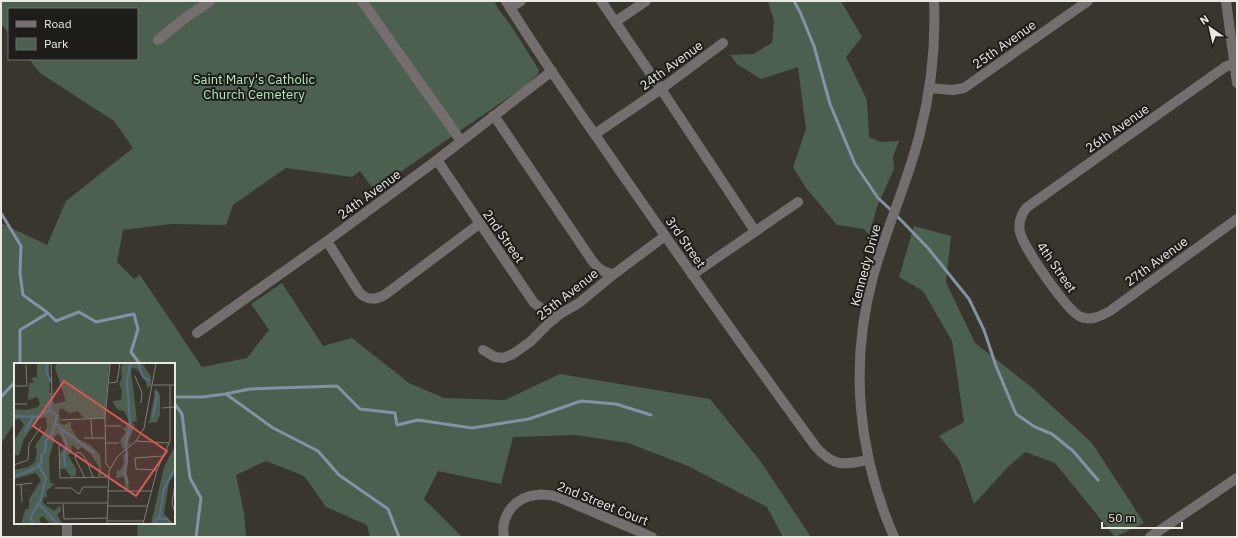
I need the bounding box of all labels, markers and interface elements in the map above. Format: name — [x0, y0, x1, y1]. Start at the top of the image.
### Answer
legend — [8, 8, 138, 60]
north arrow — [1190, 8, 1230, 48]
text: N — [1197, 12, 1212, 28]
text: Road — [44, 16, 72, 31]
street label: 25th Avenue — [969, 16, 1039, 73]
text: Park — [44, 36, 69, 51]
street label: 24th Avenue — [636, 37, 706, 94]
park label: Saint Mary's Catholic Church Cemetery — [193, 71, 315, 103]
street label: 26th Avenue — [1082, 100, 1152, 157]
street label: 24th Avenue — [334, 166, 404, 223]
street label: 2nd Street — [479, 206, 528, 266]
street label: 3rd Street — [662, 213, 709, 271]
street label: Kennedy Drive — [846, 222, 885, 308]
street label: 27th Avenue — [1121, 233, 1191, 290]
street label: 4th Street — [1033, 238, 1080, 296]
street label: 25th Avenue — [533, 265, 602, 324]
inset map — [14, 363, 175, 524]
street label: 2nd Street Court — [555, 477, 651, 529]
scale bar — [1102, 504, 1182, 530]
text: 50 m — [1108, 510, 1136, 525]

